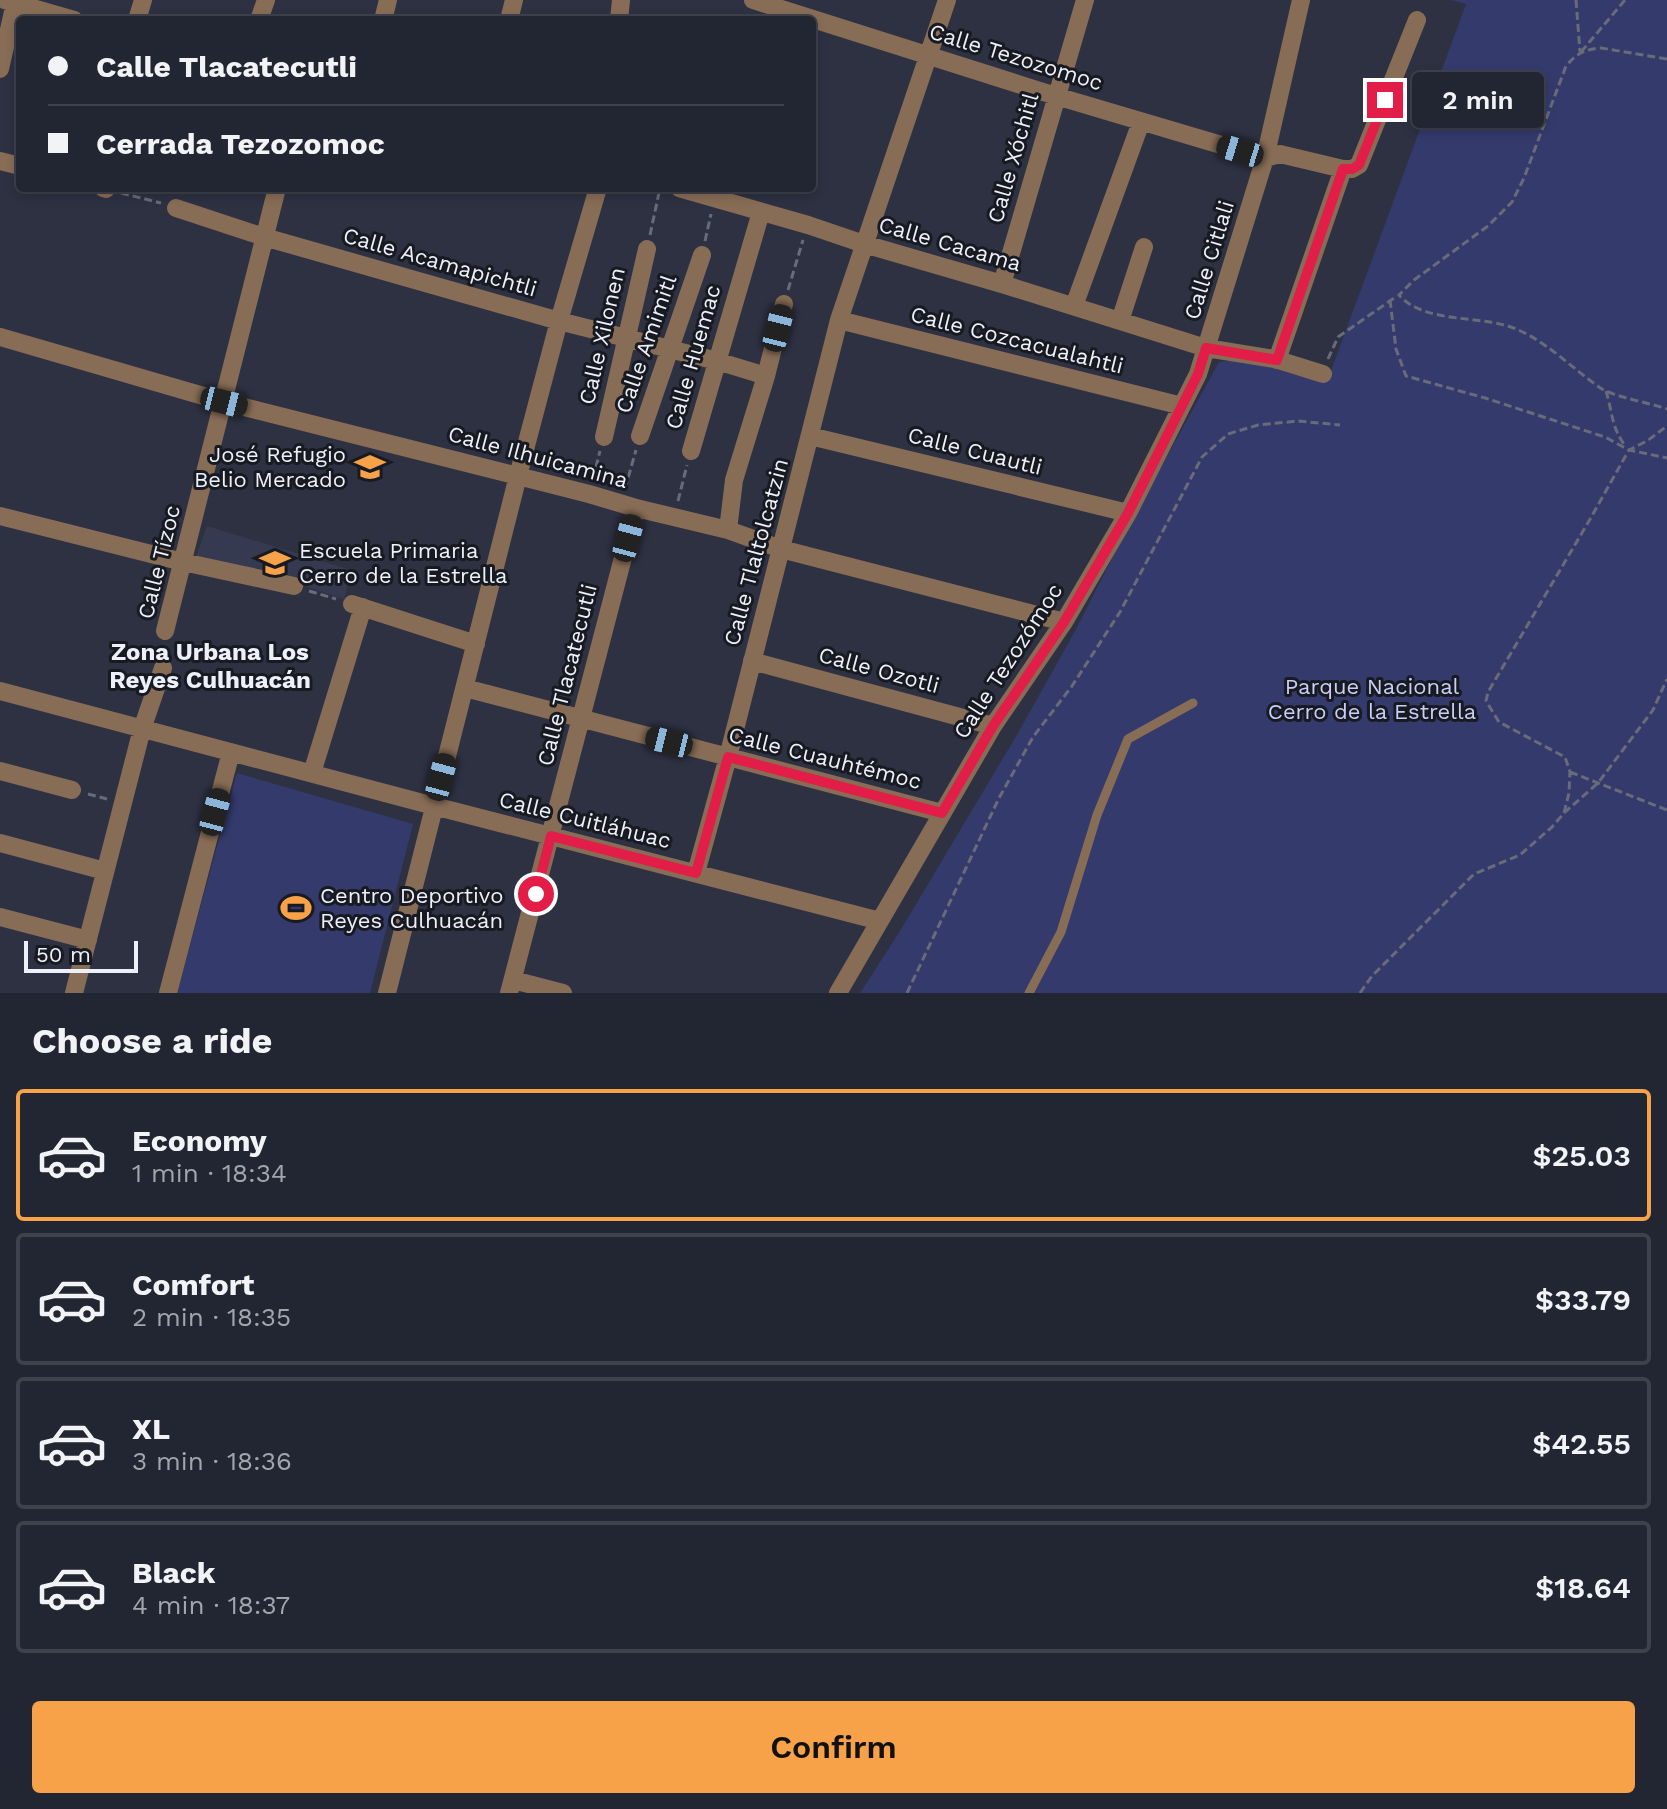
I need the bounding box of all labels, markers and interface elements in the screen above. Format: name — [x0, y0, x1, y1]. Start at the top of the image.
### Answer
street label: Calle Tezozomoc — [926, 19, 1106, 95]
text: Calle Tlacatecutli — [96, 49, 357, 84]
callout: 2 min — [1413, 72, 1545, 128]
route end — [1367, 82, 1403, 118]
text: 2 min — [1442, 85, 1514, 115]
street label: Calle Xóchitl — [982, 90, 1044, 226]
text: Cerrada Tezozomoc — [96, 126, 385, 161]
car — [1214, 133, 1266, 169]
street label: Calle Citlali — [1179, 197, 1239, 323]
street label: Calle Cacama — [876, 212, 1024, 276]
street label: Calle Acamapichtli — [340, 222, 540, 302]
street label: Calle Xilonen — [574, 265, 630, 407]
street label: Calle Amimitl — [611, 271, 681, 416]
street label: Calle Huemac — [660, 282, 726, 432]
street label: Calle Cozcacualahtli — [908, 301, 1126, 379]
car — [761, 302, 795, 354]
car — [198, 385, 250, 419]
street label: Calle Ilhuicamina — [445, 421, 631, 493]
street label: Calle Cuautli — [905, 422, 1045, 480]
place label: José Refugio Belio Mercado — [194, 442, 346, 492]
school or university icon: José Refugio Belio Mercado — [353, 450, 387, 484]
street label: Calle Tlaltolcatzin — [719, 456, 793, 648]
street label: Calle Tízoc — [133, 503, 185, 621]
car — [610, 512, 646, 564]
place label: Escuela Primaria Cerro de la Estrella — [299, 538, 507, 588]
school or university icon: Escuela Primaria Cerro de la Estrella — [258, 546, 292, 580]
street label: Calle Tezozómoc — [948, 579, 1068, 743]
street label: Calle Tlacatecutli — [532, 581, 602, 769]
district label: Zona Urbana Los Reyes Culhuacán — [109, 638, 311, 694]
street label: Calle Ozotli — [816, 642, 942, 698]
park label: Parque Nacional Cerro de la Estrella — [1268, 674, 1476, 724]
street label: Calle Cuauhtémoc — [726, 722, 924, 794]
car — [643, 725, 695, 759]
car — [423, 751, 459, 803]
car — [197, 786, 233, 838]
street label: Calle Cuitláhuac — [497, 787, 673, 853]
route start — [518, 876, 554, 912]
place label: Centro Deportivo Reyes Culhuacán — [320, 883, 503, 933]
sports icon: Centro Deportivo Reyes Culhuacán — [279, 891, 313, 925]
scale bar — [24, 937, 138, 973]
text: 50 m — [36, 942, 91, 967]
text: Choose a ride — [32, 1020, 272, 1062]
icon: car — [36, 1119, 108, 1191]
text: Economy — [132, 1123, 267, 1158]
text: $25.03 — [1532, 1138, 1631, 1173]
text: 1 min · 18:34 — [132, 1158, 287, 1188]
icon: car — [36, 1263, 108, 1335]
text: Comfort — [132, 1267, 254, 1302]
text: $33.79 — [1535, 1282, 1631, 1317]
text: 2 min · 18:35 — [132, 1302, 291, 1332]
icon: car — [36, 1407, 108, 1479]
text: XL — [132, 1411, 170, 1446]
text: $42.55 — [1532, 1426, 1631, 1461]
text: 3 min · 18:36 — [132, 1446, 292, 1476]
icon: car — [36, 1551, 108, 1623]
text: Black — [132, 1555, 216, 1590]
text: $18.64 — [1535, 1570, 1631, 1605]
text: 4 min · 18:37 — [132, 1590, 290, 1620]
button: Confirm — [32, 1701, 1635, 1793]

